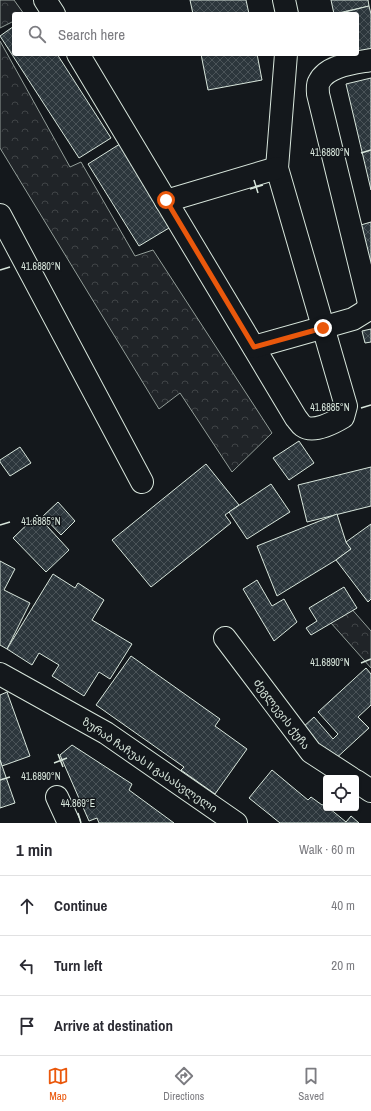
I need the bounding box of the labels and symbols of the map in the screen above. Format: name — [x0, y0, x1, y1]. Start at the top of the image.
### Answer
text: 41.6880°N — [310, 146, 350, 159]
route start — [157, 191, 175, 209]
text: 41.6880°N — [21, 260, 61, 273]
route end — [314, 319, 332, 337]
text: 41.6885°N — [310, 401, 350, 414]
text: 41.6885°N — [21, 515, 61, 528]
text: 41.6890°N — [310, 656, 350, 669]
street label: ძეგლევის ქუჩა — [251, 676, 313, 752]
street label: ზურაბ ჩაჩუას II გასასვლელი — [80, 714, 220, 816]
text: 41.6890°N — [21, 770, 61, 783]
text: 44.869°E — [61, 797, 95, 810]

